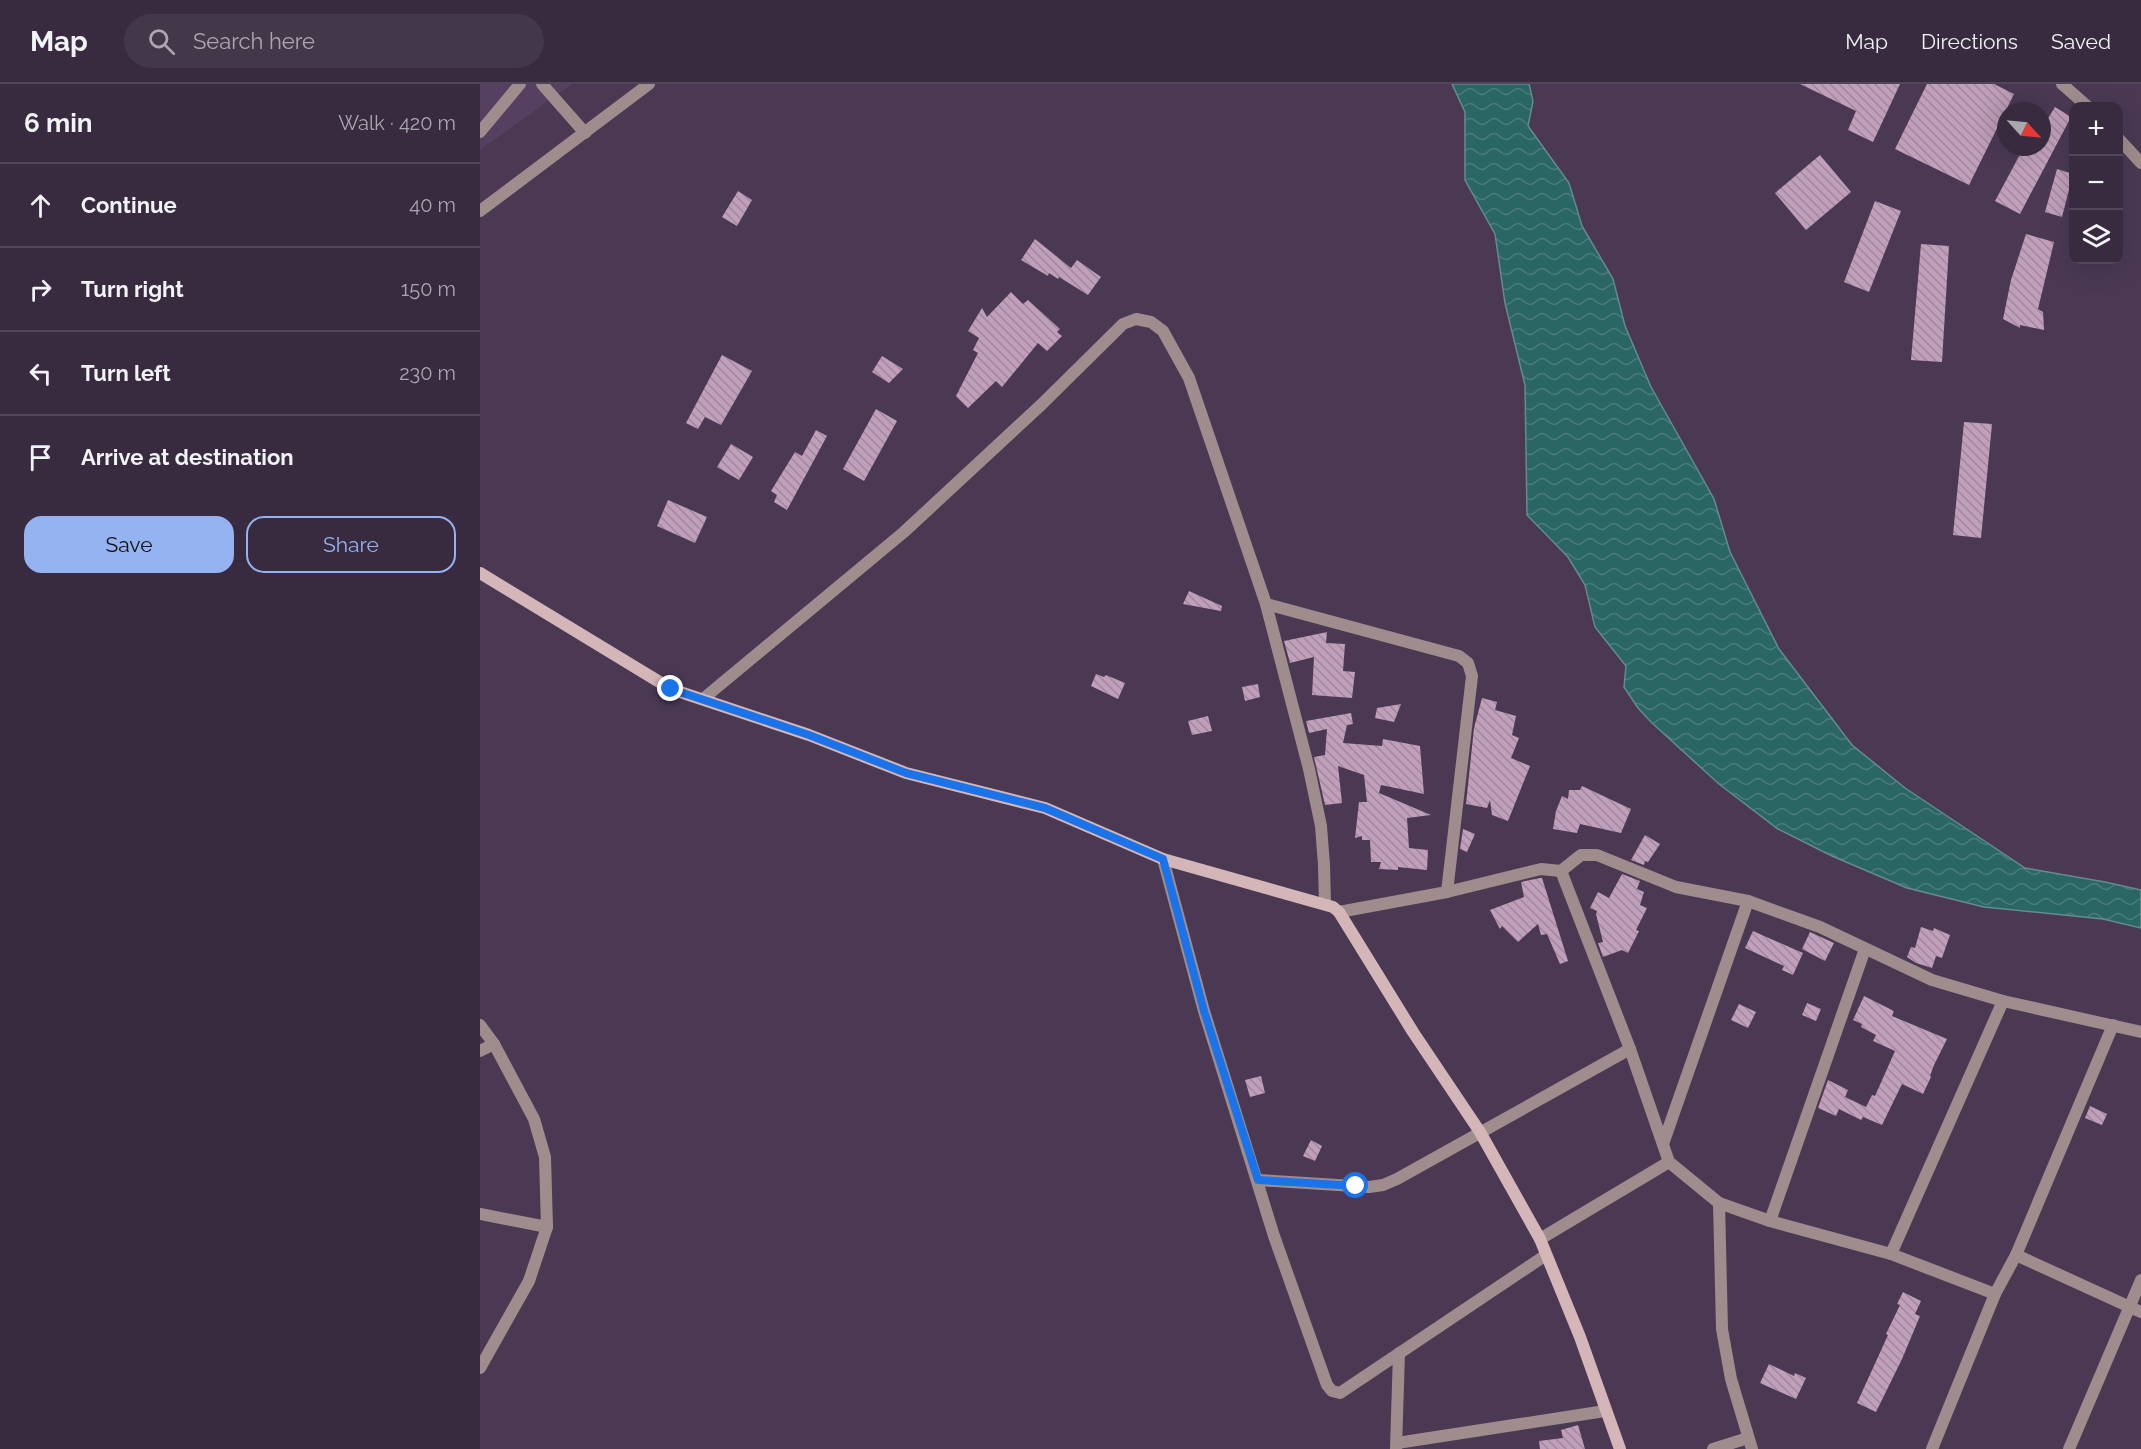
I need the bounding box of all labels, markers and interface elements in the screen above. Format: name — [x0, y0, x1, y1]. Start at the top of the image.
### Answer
search box — [124, 14, 544, 68]
text: Map — [30, 25, 88, 58]
icon: search — [145, 25, 178, 58]
text: Search here — [193, 28, 315, 54]
text: Map — [1845, 29, 1888, 54]
text: Directions — [1921, 29, 2018, 54]
text: Saved — [2051, 29, 2111, 54]
north arrow — [1997, 102, 2051, 156]
map controls — [2069, 102, 2123, 264]
button: + — [2069, 102, 2123, 156]
text: 6 min — [24, 108, 93, 138]
text: Walk · 420 m — [338, 111, 456, 135]
button: − — [2069, 156, 2123, 210]
icon: ahead — [24, 189, 57, 222]
text: Continue — [81, 192, 177, 218]
text: 40 m — [409, 193, 456, 217]
button: layers — [2069, 210, 2123, 264]
icon: right — [24, 273, 57, 306]
text: Turn right — [81, 276, 184, 302]
text: 150 m — [401, 277, 456, 301]
icon: left — [24, 357, 57, 390]
text: Turn left — [81, 360, 171, 386]
text: 230 m — [399, 361, 456, 385]
icon: arrive — [24, 441, 57, 474]
text: Arrive at destination — [81, 444, 294, 470]
button: Save — [24, 516, 234, 573]
button: Share — [246, 516, 456, 573]
route end — [657, 675, 683, 701]
route start — [1342, 1172, 1368, 1198]

